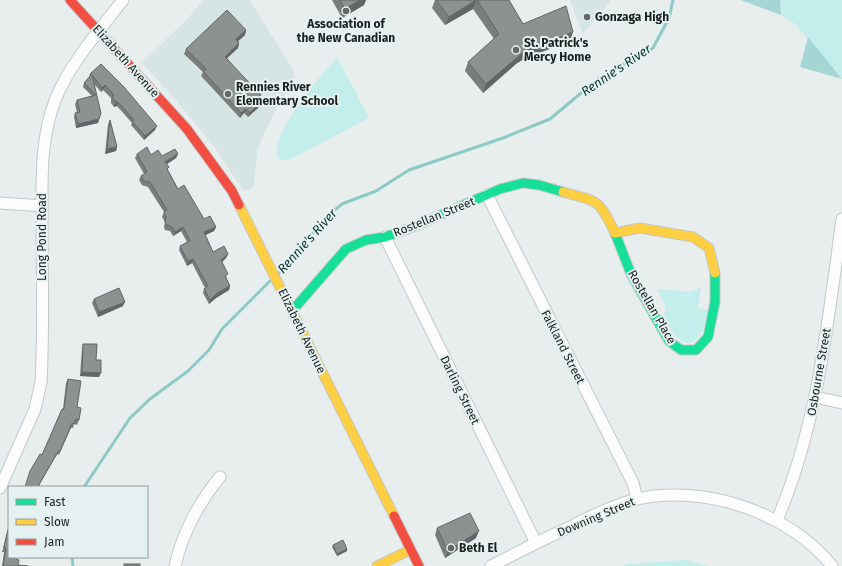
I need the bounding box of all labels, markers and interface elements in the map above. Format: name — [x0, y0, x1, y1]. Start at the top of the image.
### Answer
marker: Association of the New Canadian — [341, 6, 351, 16]
place label: Gonzaga High — [595, 10, 669, 24]
marker: Gonzaga High — [582, 12, 592, 22]
place label: Association of the New Canadian — [297, 17, 395, 45]
street label: Elizabeth Avenue — [90, 22, 162, 100]
place label: St. Patrick's Mercy Home — [524, 36, 591, 64]
water label: Rennie's River — [578, 41, 655, 99]
marker: St. Patrick's Mercy Home — [511, 45, 521, 55]
place label: Rennies River Elementary School — [236, 80, 339, 108]
marker: Rennies River Elementary School — [223, 89, 233, 99]
street label: Long Pond Road — [35, 193, 49, 281]
street label: Rostellan Street — [391, 194, 477, 240]
water label: Rennie's River — [274, 205, 340, 276]
street label: Rostellan Place — [625, 268, 679, 346]
street label: Elizabeth Avenue — [275, 286, 329, 376]
street label: Falkland Street — [538, 308, 588, 387]
street label: Osbourne Street — [804, 326, 834, 417]
street label: Darling Street — [437, 353, 483, 427]
legend — [8, 486, 148, 558]
street label: Downing Street — [555, 494, 637, 540]
text: Fast — [44, 495, 66, 509]
text: Slow — [44, 515, 70, 529]
text: Jam — [44, 535, 64, 549]
place label: Beth El — [459, 541, 498, 555]
marker: Beth El — [446, 543, 456, 553]

